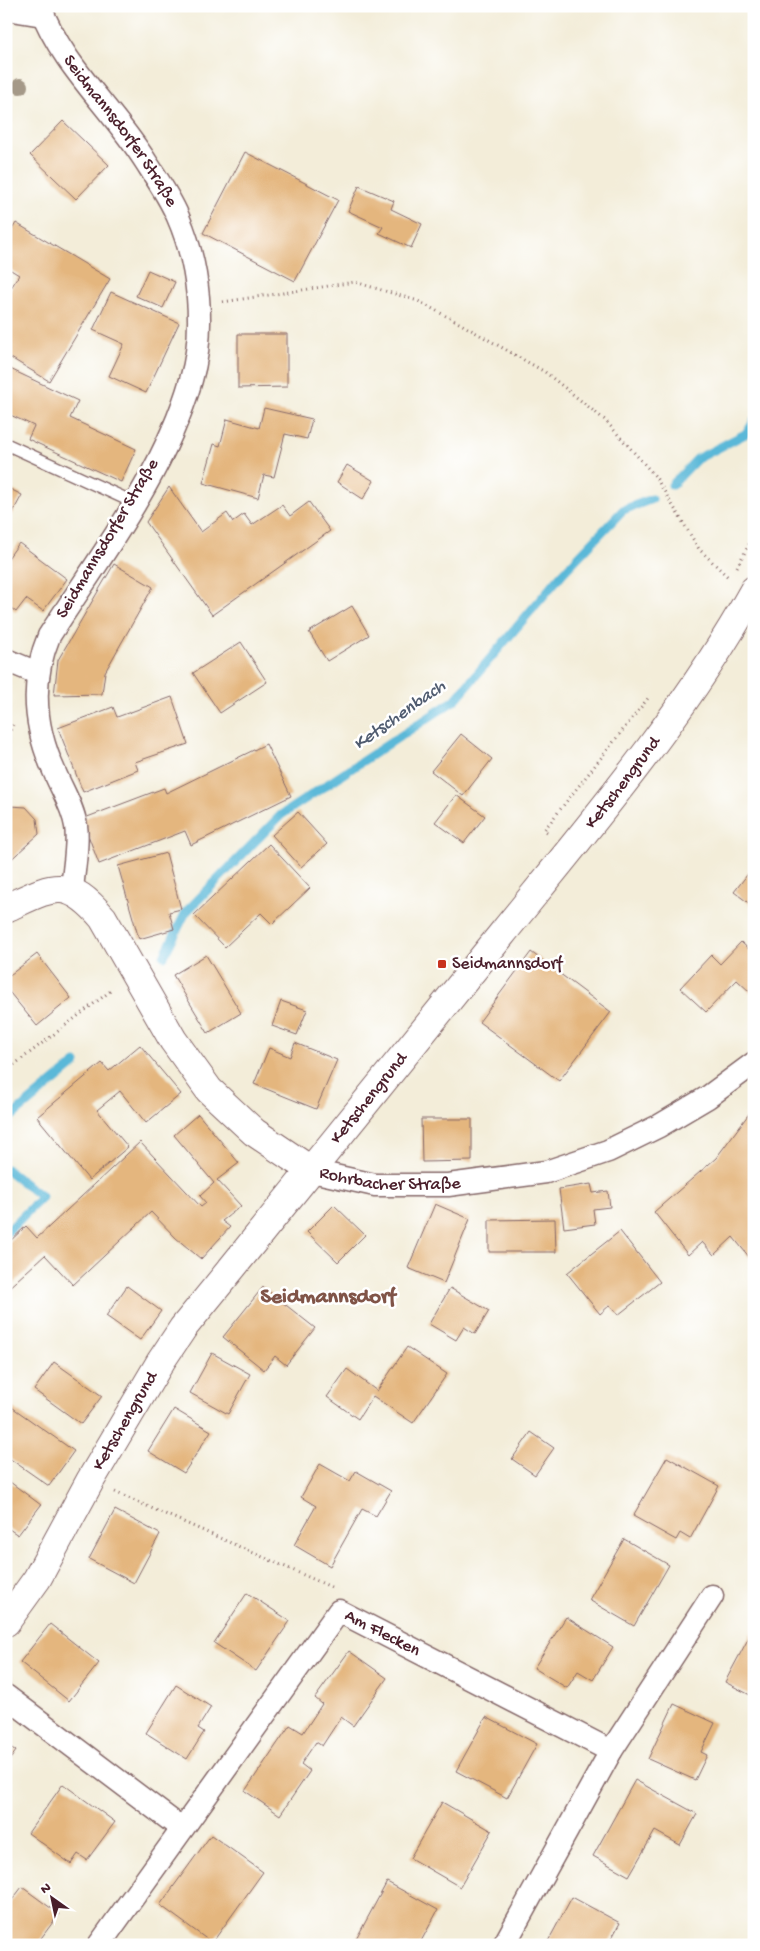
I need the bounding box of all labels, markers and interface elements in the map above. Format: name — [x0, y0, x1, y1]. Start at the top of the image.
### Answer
street label: Seidmannsdorfer Straße — [58, 51, 182, 211]
street label: Seidmannsdorfer Straße — [52, 455, 164, 623]
water label: Ketschenbach — [349, 675, 451, 756]
street label: Ketschengrund — [581, 731, 666, 833]
place label: Seidmannsdorf — [452, 954, 564, 975]
marker: Seidmannsdorf — [436, 958, 448, 970]
street label: Ketschengrund — [326, 1047, 413, 1148]
street label: Rohrbacher Straße — [317, 1162, 463, 1196]
district label: Seidmannsdorf — [261, 1285, 398, 1311]
street label: Ketschengrund — [88, 1367, 163, 1474]
street label: Am Flecken — [341, 1605, 424, 1662]
north arrow — [28, 1874, 78, 1924]
text: N — [38, 1880, 55, 1899]

